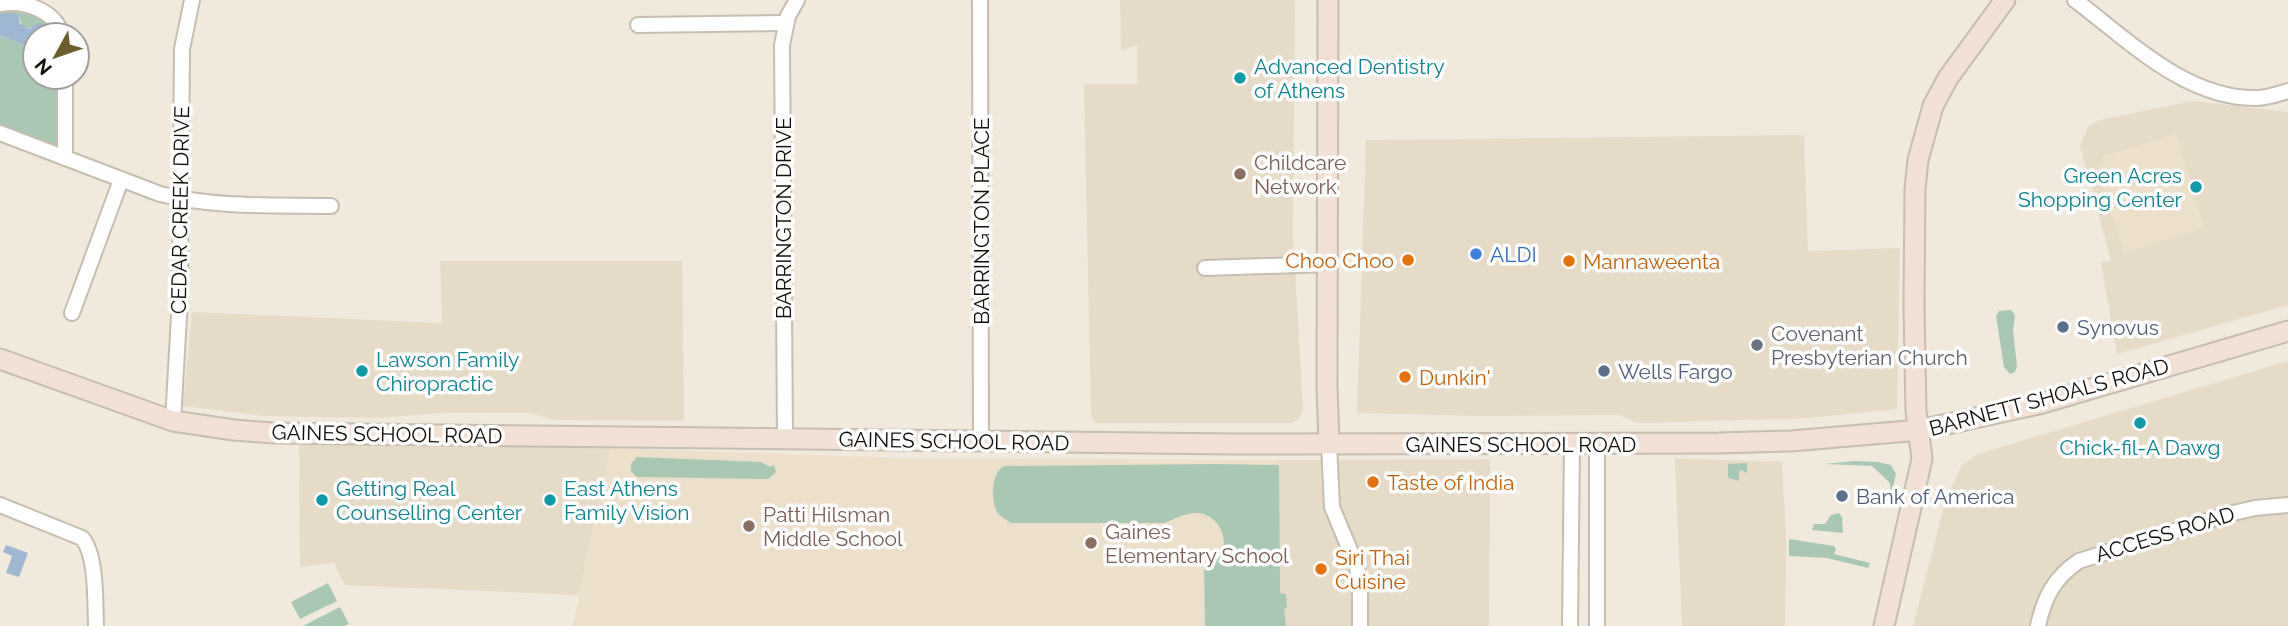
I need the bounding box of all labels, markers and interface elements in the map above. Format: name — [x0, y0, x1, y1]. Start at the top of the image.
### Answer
north arrow — [21, 21, 91, 91]
text: N — [30, 54, 56, 80]
place label: Advanced Dentistry of Athens — [1254, 54, 1445, 103]
marker: Advanced Dentistry of Athens — [1232, 70, 1248, 86]
street label: CEDAR CREEK DRIVE — [166, 106, 194, 314]
street label: BARRINGTON DRIVE — [771, 117, 796, 319]
street label: BARRINGTON PLACE — [969, 117, 994, 325]
place label: Childcare Network — [1254, 150, 1346, 199]
place label: Green Acres Shopping Center — [2018, 163, 2183, 212]
marker: Childcare Network — [1232, 166, 1248, 182]
marker: Green Acres Shopping Center — [2188, 179, 2204, 195]
place label: ALDI — [1490, 242, 1537, 267]
marker: ALDI — [1468, 246, 1484, 262]
place label: Choo Choo — [1285, 248, 1394, 273]
place label: Mannaweenta — [1583, 249, 1720, 274]
marker: Choo Choo — [1400, 252, 1416, 268]
marker: Mannaweenta — [1561, 253, 1577, 269]
place label: Synovus — [2077, 315, 2159, 340]
marker: Synovus — [2055, 319, 2071, 335]
place label: Covenant Presbyterian Church — [1771, 321, 1968, 370]
marker: Covenant Presbyterian Church — [1749, 337, 1765, 353]
place label: Lawson Family Chiropractic — [376, 347, 519, 396]
street label: BARNETT SHOALS ROAD — [1926, 353, 2172, 441]
place label: Wells Fargo — [1618, 359, 1733, 384]
marker: Lawson Family Chiropractic — [354, 363, 370, 379]
marker: Wells Fargo — [1596, 363, 1612, 379]
place label: Dunkin' — [1419, 365, 1491, 390]
marker: Dunkin' — [1397, 369, 1413, 385]
marker: Chick-fil-A Dawg — [2132, 415, 2148, 431]
street label: GAINES SCHOOL ROAD — [271, 419, 503, 449]
street label: GAINES SCHOOL ROAD — [838, 426, 1070, 456]
street label: GAINES SCHOOL ROAD — [1406, 432, 1636, 457]
place label: Chick-fil-A Dawg — [2059, 435, 2221, 460]
place label: Taste of India — [1387, 470, 1514, 495]
marker: Taste of India — [1365, 474, 1381, 490]
place label: Getting Real Counselling Center — [336, 476, 523, 525]
place label: East Athens Family Vision — [564, 476, 689, 525]
place label: Bank of America — [1856, 484, 2014, 509]
marker: Bank of America — [1834, 488, 1850, 504]
marker: Getting Real Counselling Center — [314, 492, 330, 508]
marker: East Athens Family Vision — [542, 492, 558, 508]
street label: ACCESS ROAD — [2092, 501, 2238, 567]
place label: Patti Hilsman Middle School — [763, 502, 903, 551]
marker: Patti Hilsman Middle School — [741, 518, 757, 534]
place label: Gaines Elementary School — [1105, 519, 1289, 568]
marker: Gaines Elementary School — [1083, 535, 1099, 551]
place label: Siri Thai Cuisine — [1335, 545, 1410, 594]
marker: Siri Thai Cuisine — [1313, 561, 1329, 577]

